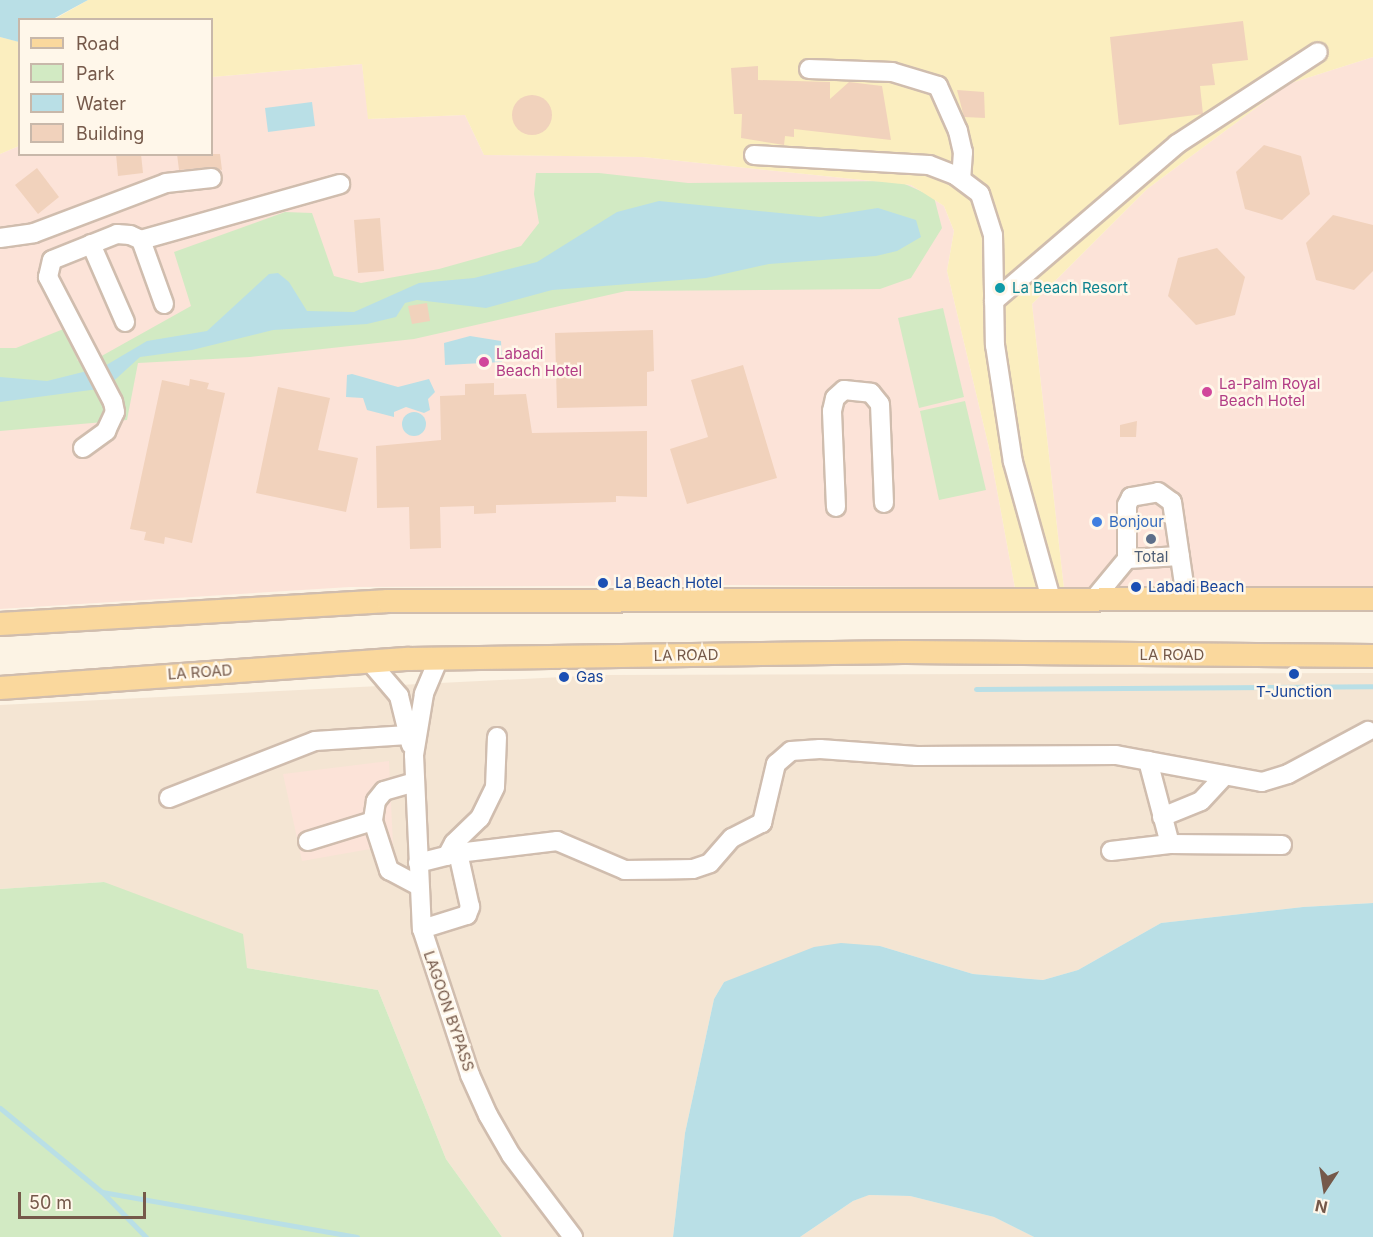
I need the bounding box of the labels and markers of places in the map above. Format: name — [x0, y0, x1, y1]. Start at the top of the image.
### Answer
place label: La Beach Resort — [1012, 279, 1128, 297]
marker: La Beach Resort — [993, 281, 1007, 295]
place label: Labadi Beach Hotel — [496, 344, 582, 379]
marker: Labadi Beach Hotel — [477, 355, 491, 369]
place label: La-Palm Royal Beach Hotel — [1219, 374, 1320, 409]
marker: La-Palm Royal Beach Hotel — [1200, 385, 1214, 399]
place label: Bonjour — [1109, 513, 1164, 531]
marker: Bonjour — [1090, 515, 1104, 529]
marker: Total — [1144, 532, 1158, 546]
place label: Total — [1134, 548, 1168, 566]
place label: La Beach Hotel — [615, 574, 722, 592]
marker: La Beach Hotel — [596, 576, 610, 590]
place label: Labadi Beach — [1148, 578, 1244, 596]
marker: Labadi Beach — [1129, 580, 1143, 594]
marker: T-Junction — [1287, 667, 1301, 681]
place label: Gas — [576, 668, 604, 686]
marker: Gas — [557, 670, 571, 684]
place label: T-Junction — [1256, 683, 1332, 701]

